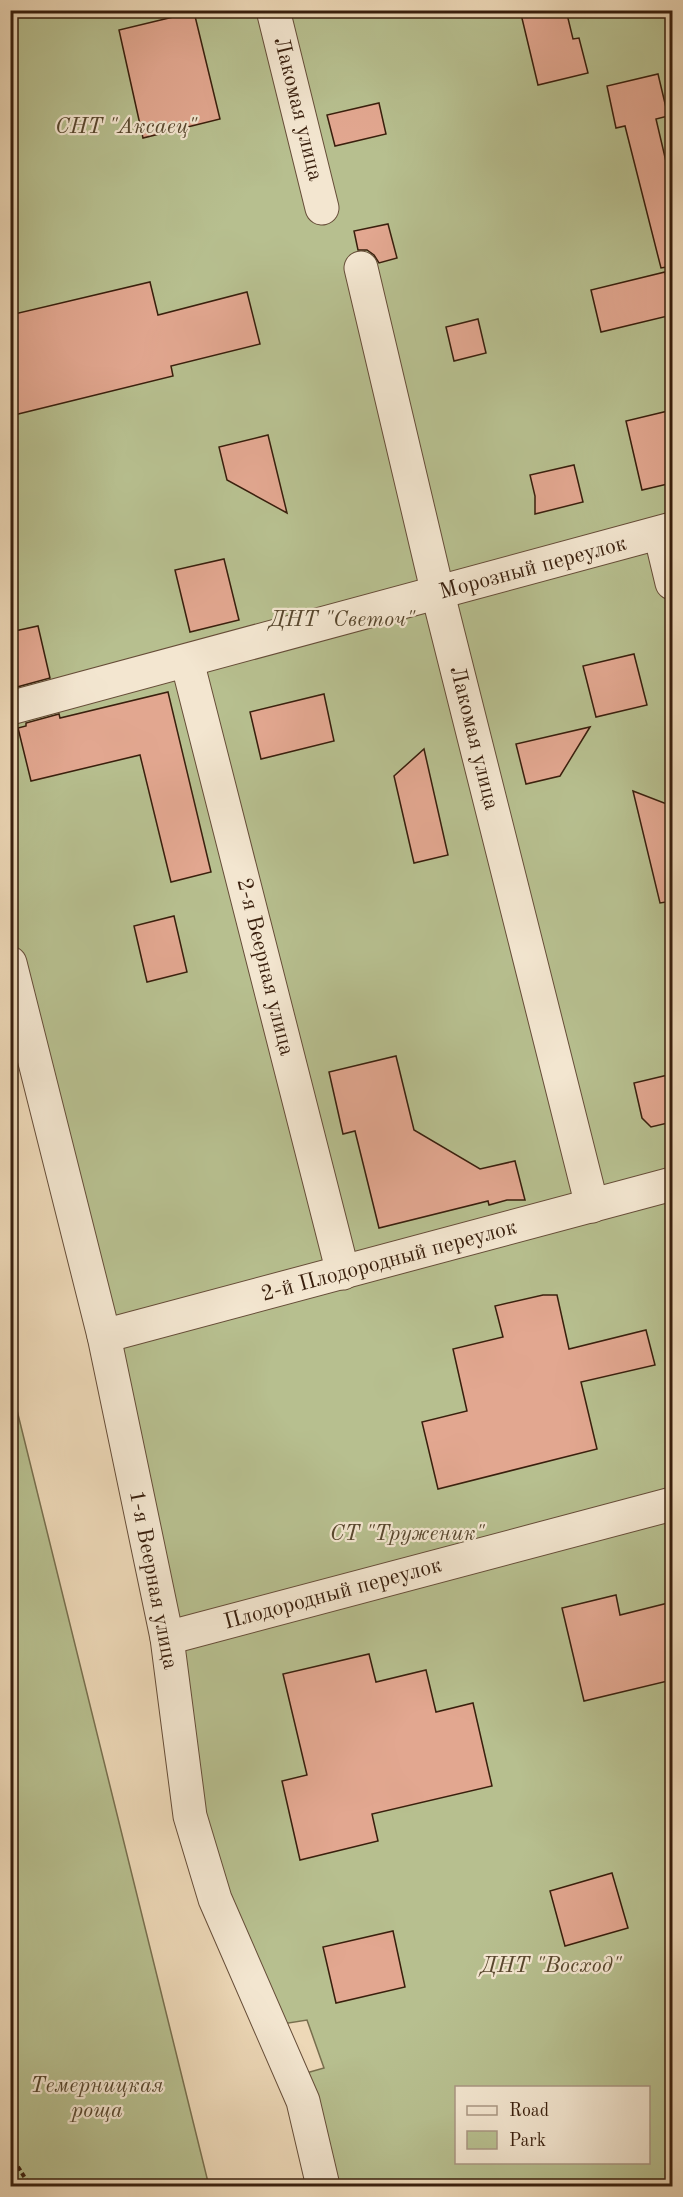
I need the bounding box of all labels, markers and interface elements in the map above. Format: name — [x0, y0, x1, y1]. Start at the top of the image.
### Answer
street label: Лакомая улица — [270, 35, 327, 183]
park label: СНТ "Аксаец" — [55, 116, 198, 138]
street label: Морозный переулок — [437, 532, 629, 604]
park label: ДНТ "Светоч" — [266, 609, 416, 631]
street label: Лакомая улица — [446, 664, 503, 812]
street label: 2-я Веерная улица — [232, 876, 298, 1058]
street label: 2-й Плодородный переулок — [259, 1216, 519, 1306]
street label: 1-я Веерная улица — [125, 1489, 181, 1672]
park label: СТ "Труженик" — [330, 1523, 486, 1545]
street label: Плодородный переулок — [222, 1554, 444, 1634]
park label: ДНТ "Восход" — [478, 1955, 623, 1977]
park label: Темерницкая роща — [30, 2075, 164, 2122]
legend — [455, 2086, 650, 2164]
text: Road — [509, 2102, 549, 2120]
text: Park — [509, 2132, 546, 2150]

